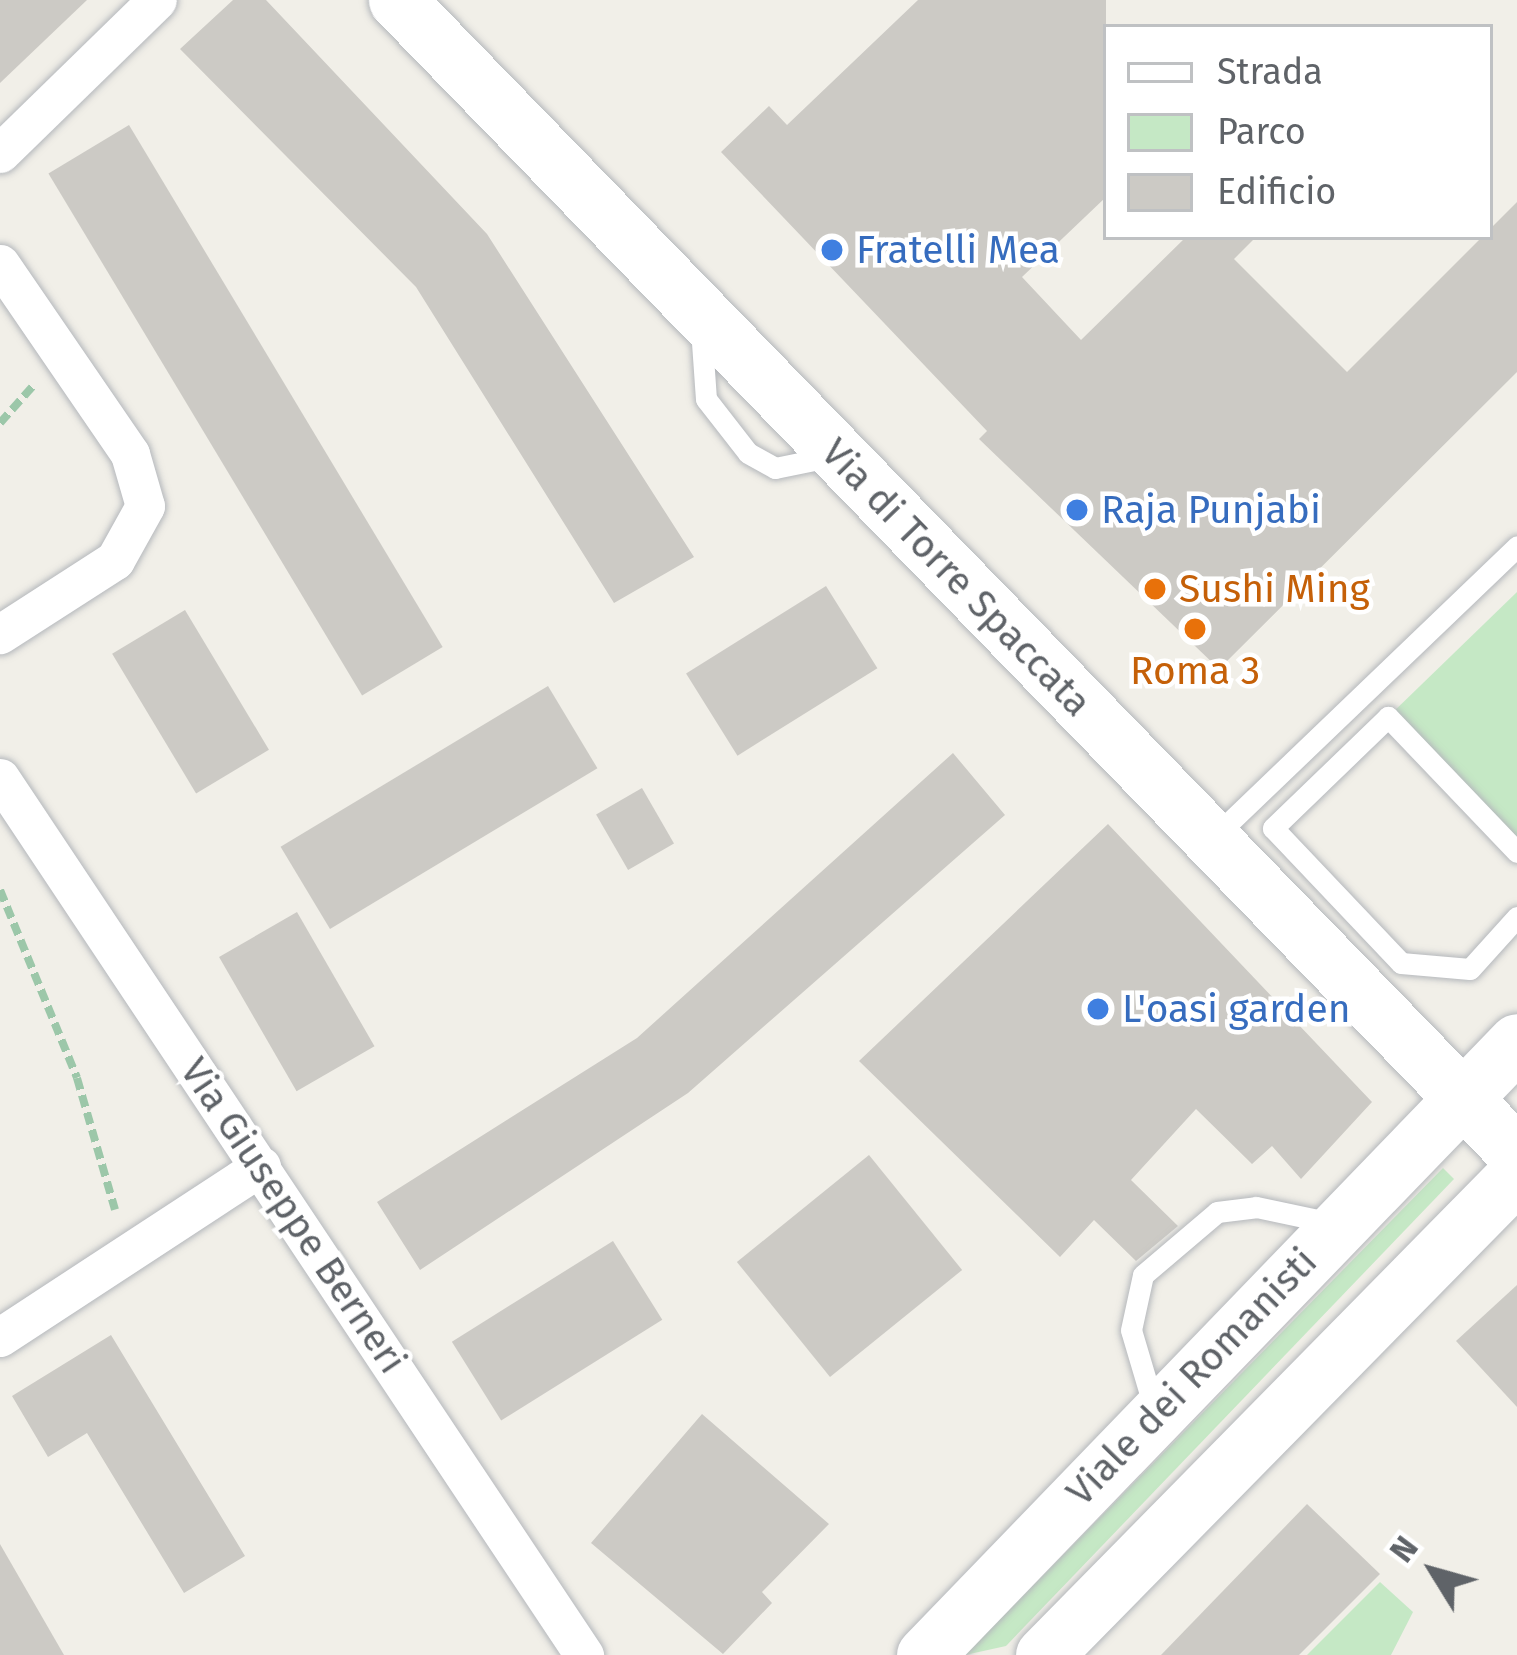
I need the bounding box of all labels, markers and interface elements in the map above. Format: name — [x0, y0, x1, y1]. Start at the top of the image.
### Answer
legend — [1103, 24, 1493, 240]
text: Strada — [1217, 50, 1323, 94]
text: Parco — [1217, 110, 1306, 154]
text: Edificio — [1217, 170, 1336, 214]
place label: Fratelli Mea — [856, 227, 1060, 273]
marker: Fratelli Mea — [819, 237, 845, 263]
street label: Via di Torre Spaccata — [811, 429, 1101, 727]
place label: Raja Punjabi — [1101, 487, 1321, 533]
marker: Raja Punjabi — [1064, 497, 1090, 523]
place label: Sushi Ming — [1179, 566, 1370, 612]
marker: Sushi Ming — [1142, 576, 1168, 602]
marker: Roma 3 — [1182, 616, 1208, 642]
place label: Roma 3 — [1130, 648, 1260, 694]
place label: L'oasi garden — [1122, 986, 1351, 1032]
marker: L'oasi garden — [1085, 996, 1111, 1022]
street label: Via Giuseppe Berneri — [170, 1049, 416, 1383]
street label: Viale dei Romanisti — [1057, 1239, 1327, 1515]
north arrow — [1373, 1511, 1493, 1631]
text: N — [1382, 1529, 1427, 1570]

